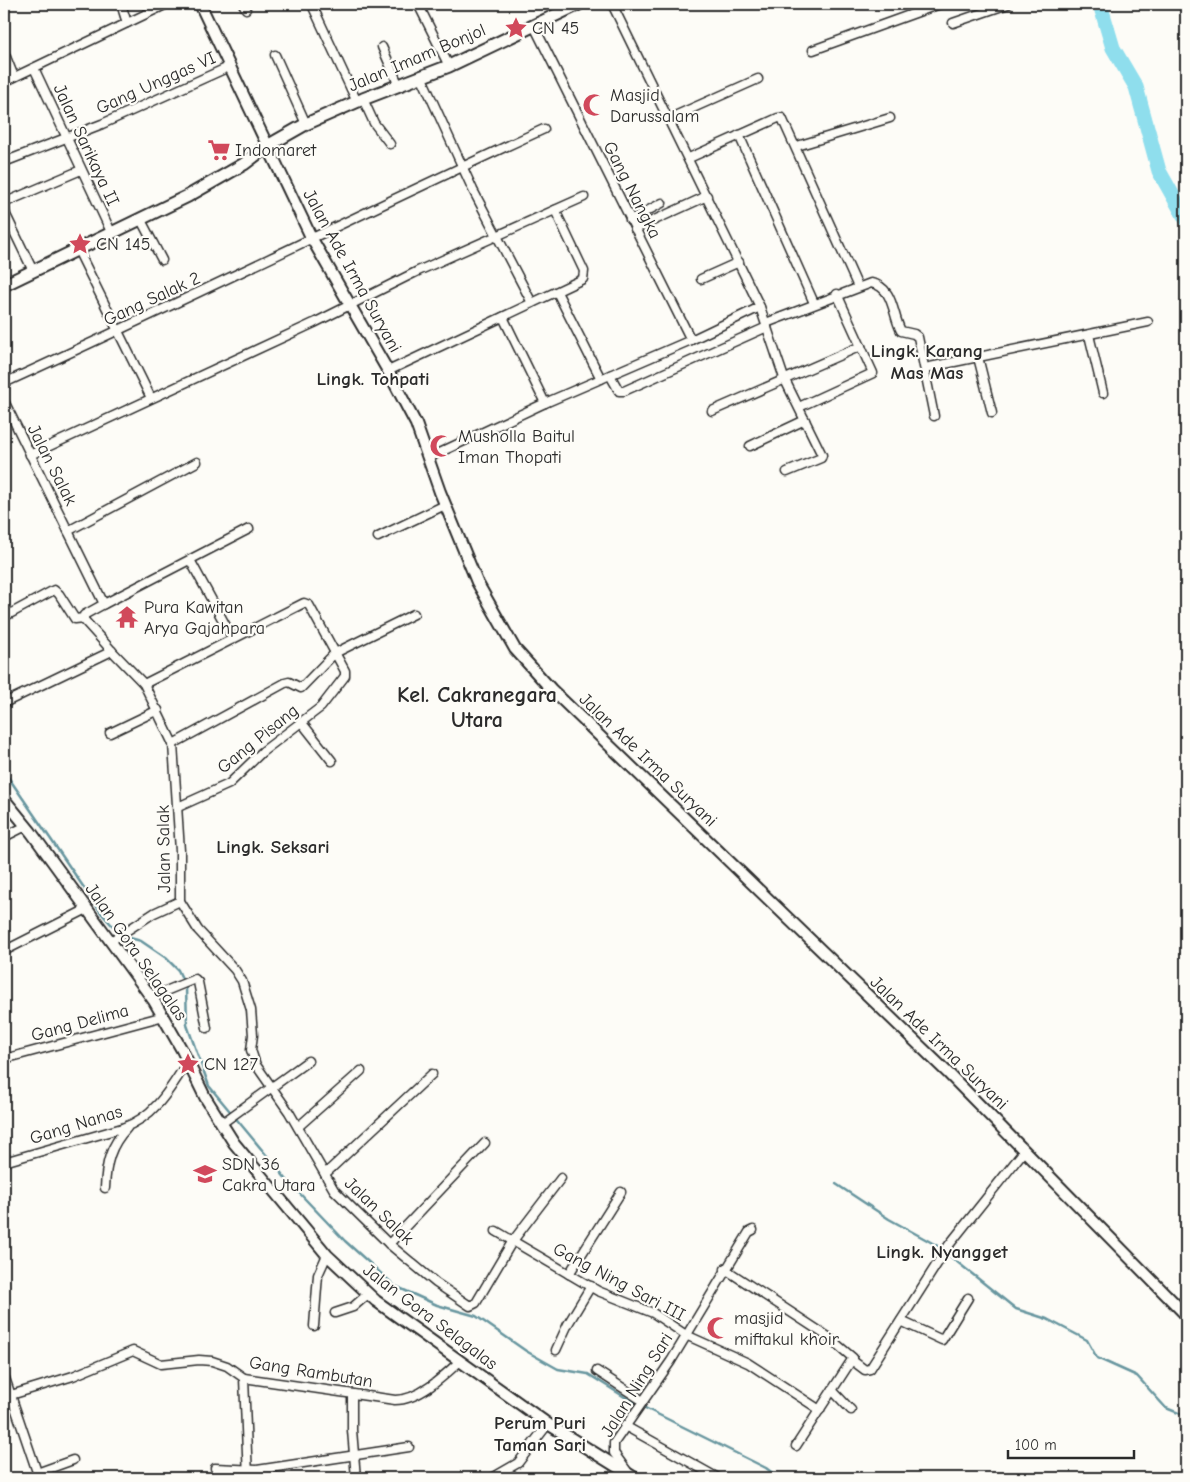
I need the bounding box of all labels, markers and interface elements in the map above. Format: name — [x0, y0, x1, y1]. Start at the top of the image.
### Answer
place icon: CN 45 — [503, 15, 529, 41]
place label: CN 45 — [532, 18, 579, 39]
street label: Jalan Imam Bonjol — [345, 20, 489, 96]
street label: Gang Unggas VI — [93, 47, 219, 119]
street label: Jalan Sarikaya II — [49, 81, 123, 209]
place label: Masjid Darussalam — [610, 85, 699, 127]
mosque icon: Masjid Darussalam — [581, 92, 607, 118]
supermarket icon: Indomaret — [206, 137, 232, 163]
street label: Gang Nangka — [599, 138, 665, 242]
place label: Indomaret — [235, 140, 317, 161]
street label: Jalan Ade Irma Suryani — [298, 186, 406, 356]
place icon: CN 145 — [67, 231, 93, 257]
place label: CN 145 — [96, 234, 150, 255]
street label: Gang Salak 2 — [100, 267, 204, 331]
district label: Lingk. Karang Mas Mas — [871, 340, 983, 384]
district label: Lingk. Tohpati — [316, 368, 430, 390]
street label: Jalan Salak — [23, 421, 81, 509]
place label: Musholla Baitul Iman Thopati — [458, 426, 575, 468]
mosque icon: Musholla Baitul Iman Thopati — [428, 433, 454, 459]
place label: Pura Kawitan Arya Gajahpara — [144, 597, 265, 639]
temple icon: Pura Kawitan Arya Gajahpara — [114, 604, 140, 630]
district label: Kel. Cakranegara Utara — [397, 682, 557, 733]
street label: Jalan Ade Irma Suryani — [575, 689, 721, 831]
street label: Gang Pisang — [213, 700, 303, 778]
street label: Jalan Salak — [153, 805, 175, 893]
district label: Lingk. Seksari — [216, 836, 330, 858]
street label: Jalan Gora Selagalas — [81, 879, 191, 1025]
street label: Jalan Ade Irma Suryani — [866, 972, 1012, 1114]
street label: Gang Delima — [29, 1000, 131, 1046]
place icon: CN 127 — [175, 1051, 201, 1077]
place label: CN 127 — [204, 1054, 258, 1075]
street label: Gang Nanas — [27, 1101, 125, 1149]
place label: SDN 36 Cakra Utara — [222, 1154, 316, 1196]
school or university icon: SDN 36 Cakra Utara — [192, 1161, 218, 1187]
street label: Jalan Salak — [340, 1173, 418, 1249]
street label: Gang Ning Sari III — [549, 1238, 689, 1326]
district label: Lingk. Nyangget — [876, 1241, 1009, 1263]
street label: Jalan Gora Selagalas — [359, 1260, 501, 1374]
place label: masjid miftakul khoir — [734, 1308, 840, 1350]
mosque icon: masjid miftakul khoir — [705, 1315, 731, 1341]
street label: Jalan Ning Sari — [597, 1329, 677, 1441]
street label: Gang Rambutan — [248, 1352, 374, 1392]
district label: Perum Puri Taman Sari — [494, 1412, 586, 1456]
scale bar — [1008, 1427, 1134, 1459]
text: 100 m — [1015, 1436, 1057, 1454]

